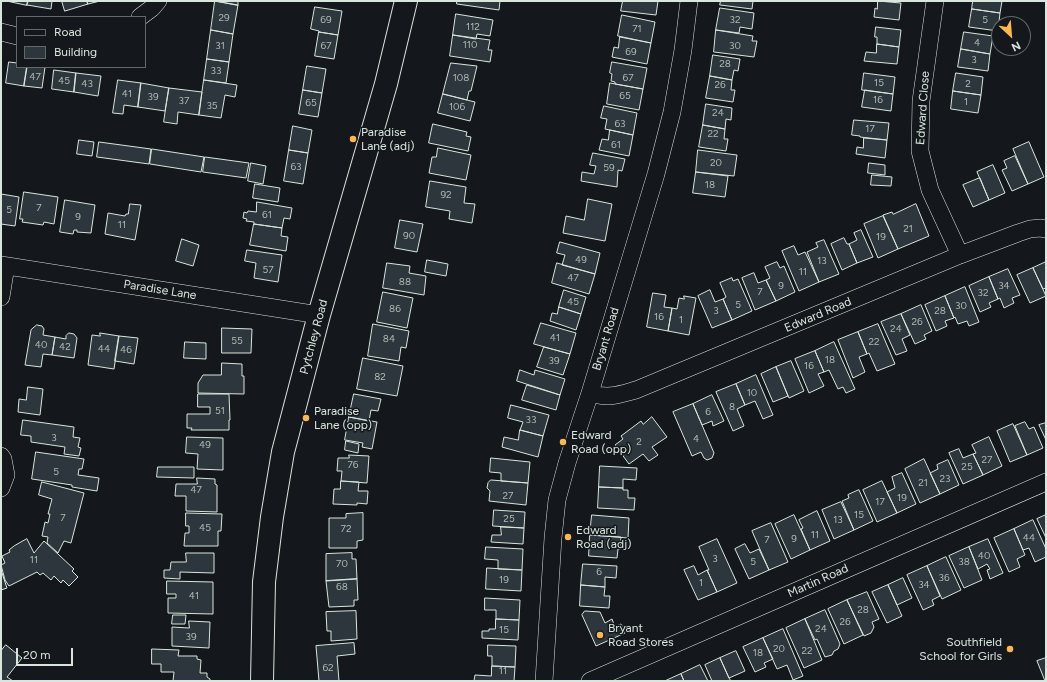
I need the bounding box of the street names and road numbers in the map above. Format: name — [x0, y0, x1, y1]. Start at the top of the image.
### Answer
street label: Edward Close — [913, 71, 933, 145]
street label: Paradise Lane — [122, 277, 198, 303]
street label: Edward Road — [782, 294, 854, 336]
street label: Pytchley Road — [297, 298, 331, 376]
street label: Bryant Road — [590, 306, 622, 372]
street label: Martin Road — [785, 561, 851, 601]

